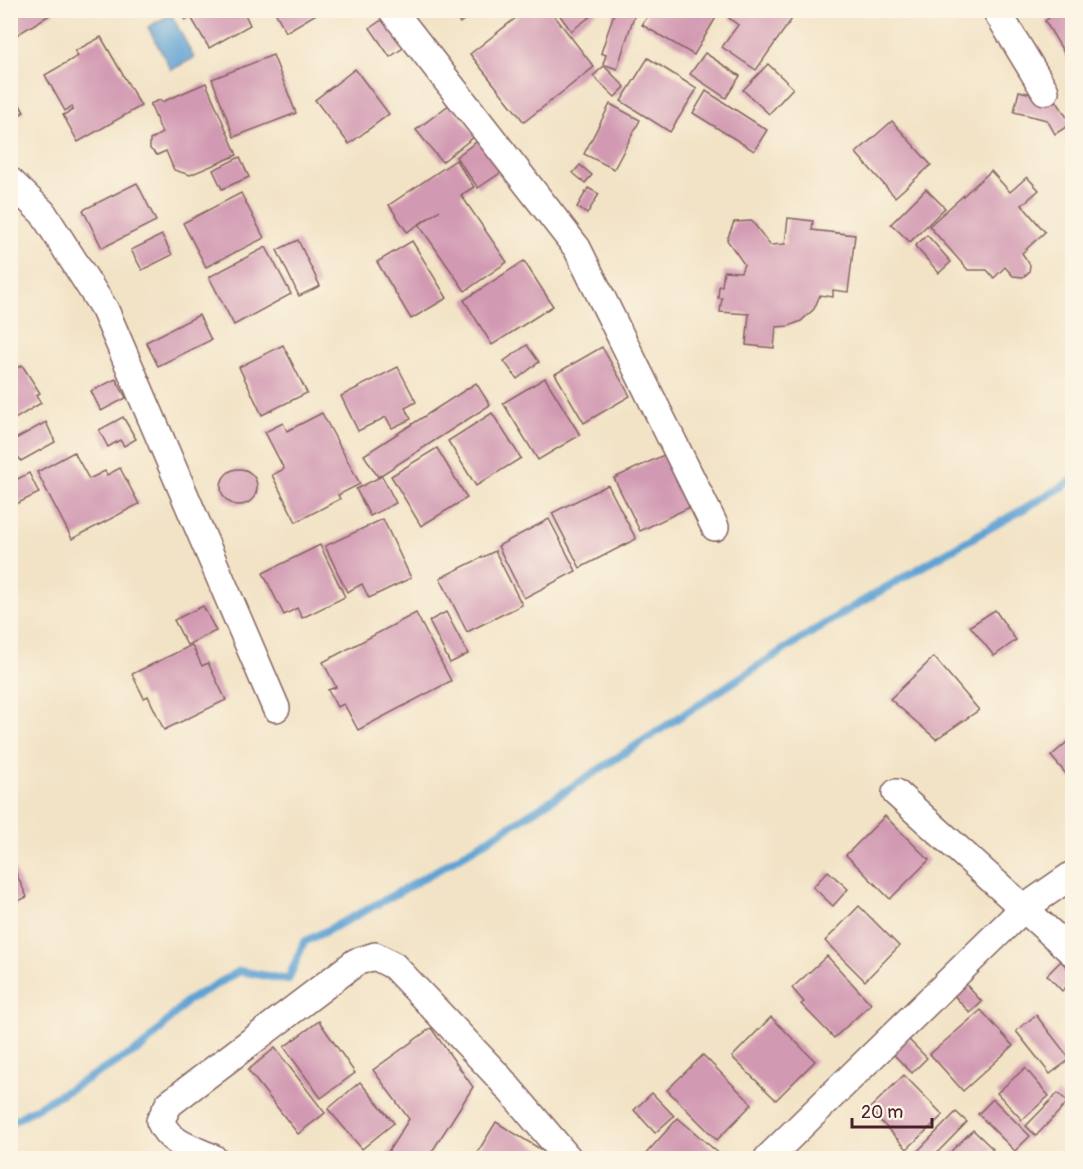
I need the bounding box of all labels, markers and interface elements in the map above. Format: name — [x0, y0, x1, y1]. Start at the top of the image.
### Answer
scale bar — [852, 1091, 932, 1129]
text: 20 m — [861, 1101, 903, 1124]

